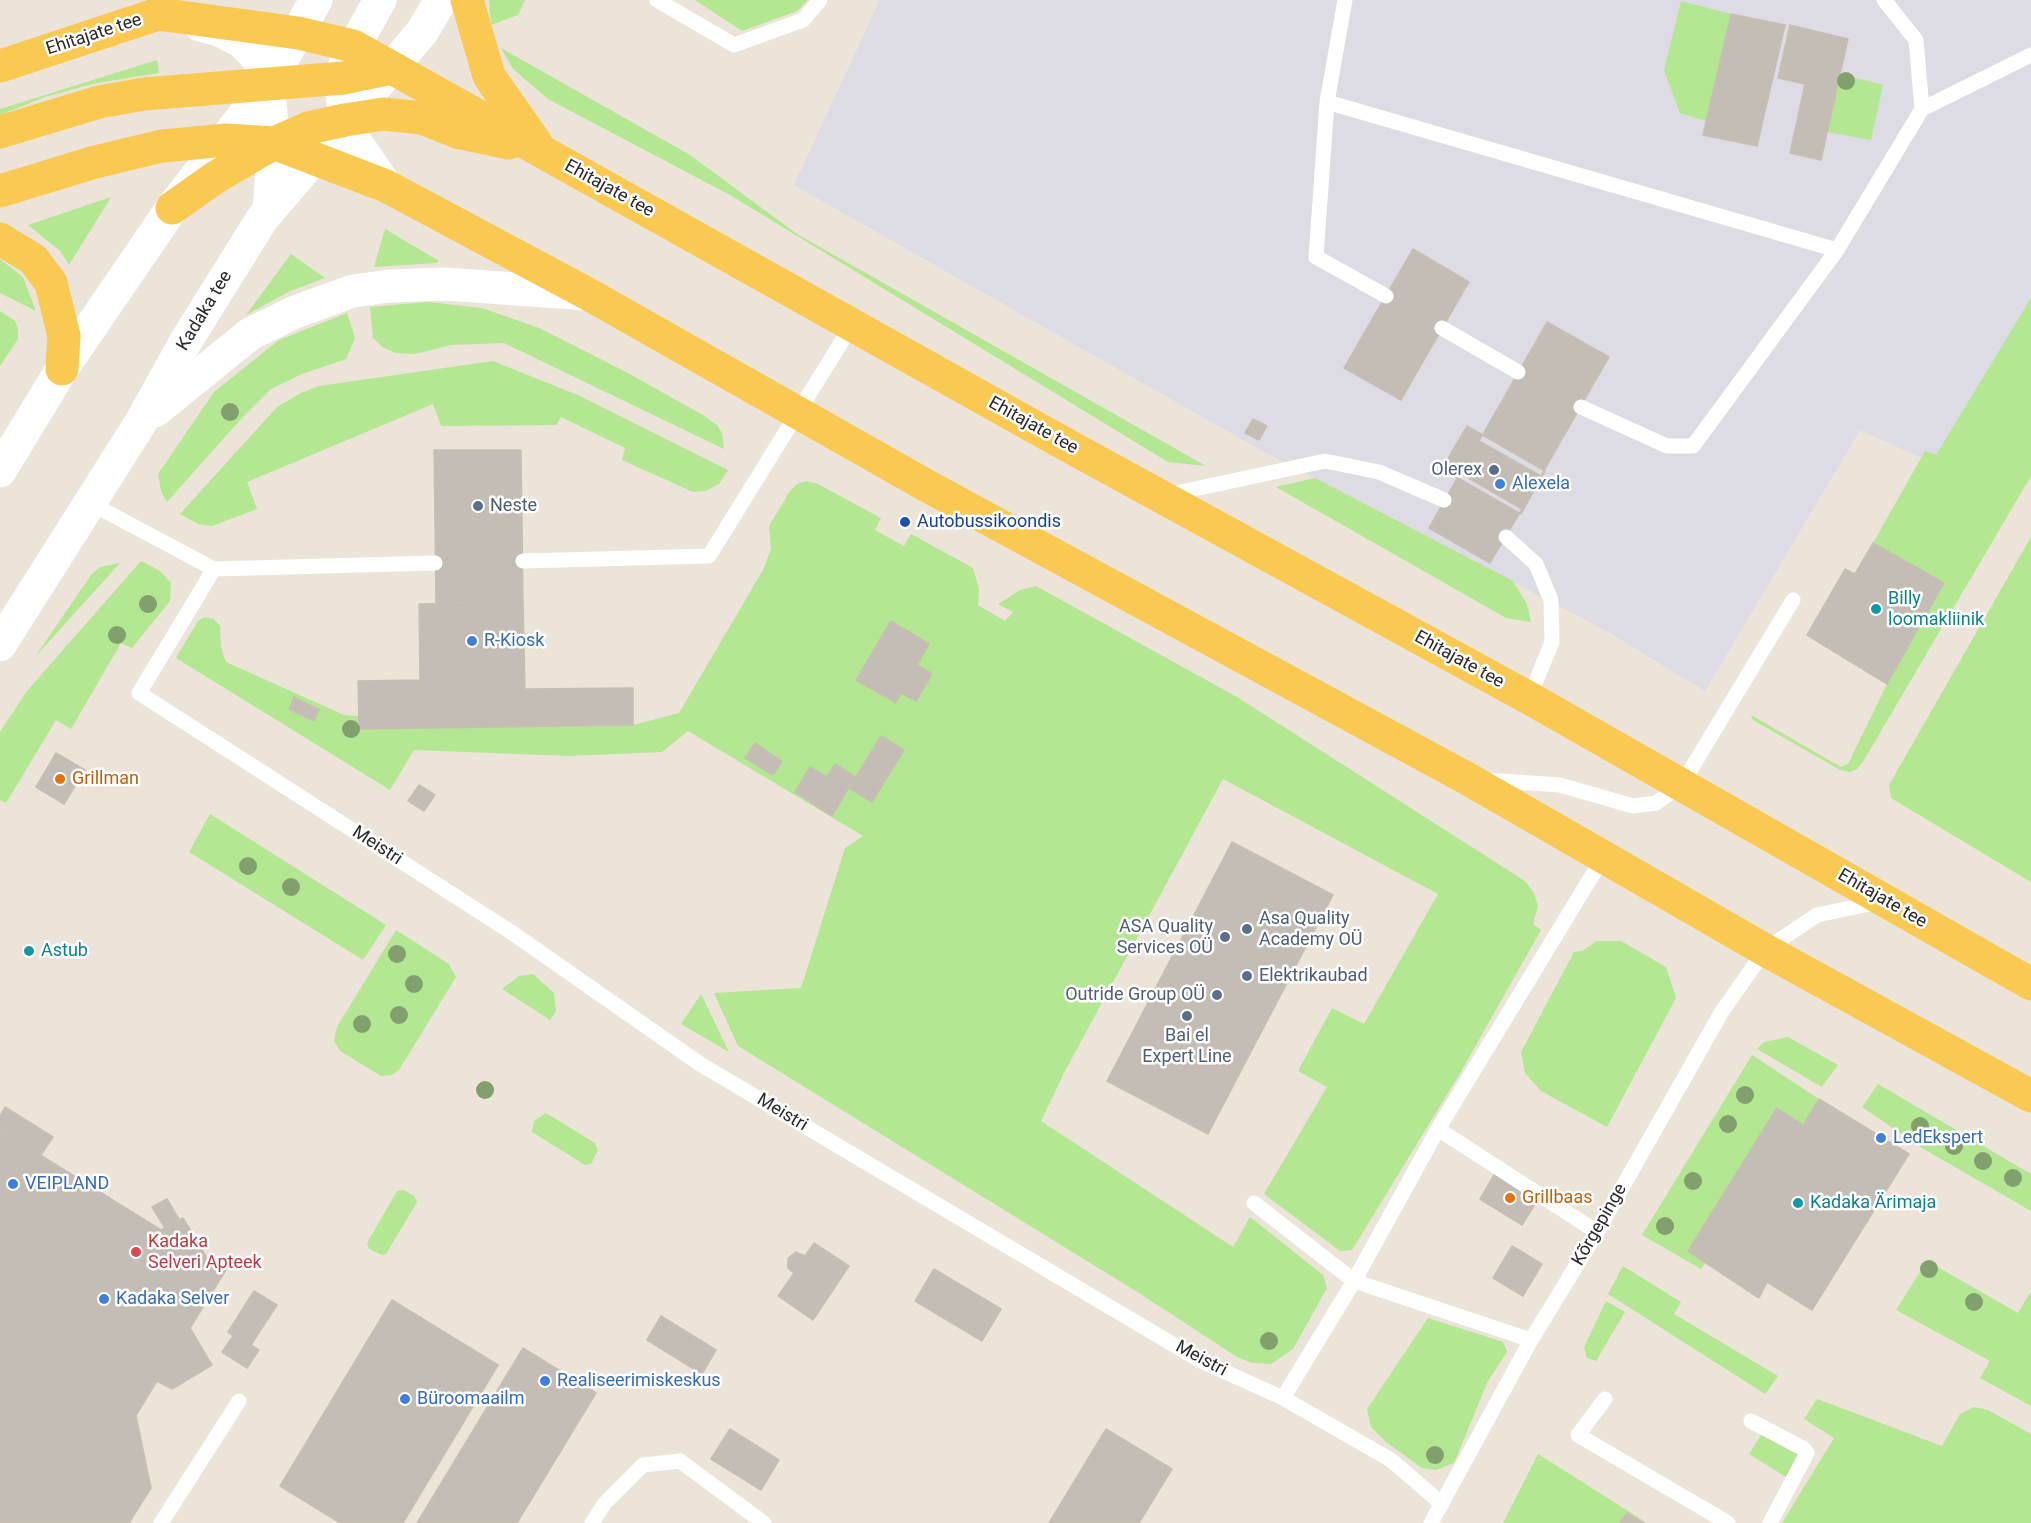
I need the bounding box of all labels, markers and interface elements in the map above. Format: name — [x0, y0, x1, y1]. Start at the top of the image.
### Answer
street label: Ehitajate tee — [44, 9, 144, 61]
street label: Ehitajate tee — [560, 156, 658, 222]
street label: Kadaka tee — [173, 267, 237, 355]
street label: Ehitajate tee — [984, 393, 1082, 459]
place label: Olerex — [1431, 459, 1482, 481]
marker: Olerex — [1487, 463, 1501, 477]
place label: Alexela — [1512, 473, 1570, 495]
marker: Alexela — [1493, 477, 1507, 491]
place label: Neste — [490, 495, 537, 517]
marker: Neste — [471, 499, 485, 513]
place label: Autobussikoondis — [917, 511, 1061, 533]
marker: Autobussikoondis — [898, 515, 912, 529]
place label: Billy loomakliinik — [1888, 588, 1984, 630]
marker: Billy loomakliinik — [1869, 602, 1883, 616]
street label: Ehitajate tee — [1410, 627, 1508, 693]
place label: R-Kiosk — [484, 630, 544, 652]
marker: R-Kiosk — [465, 634, 479, 648]
place label: Grillman — [72, 768, 139, 790]
marker: Grillman — [53, 772, 67, 786]
street label: Meistri — [348, 822, 406, 870]
street label: Ehitajate tee — [1834, 865, 1930, 933]
place label: Asa Quality Academy OÜ — [1259, 908, 1362, 950]
place label: ASA Quality Services OÜ — [1117, 916, 1213, 958]
marker: Asa Quality Academy OÜ — [1240, 922, 1254, 936]
marker: ASA Quality Services OÜ — [1218, 930, 1232, 944]
place label: Astub — [41, 940, 88, 962]
marker: Astub — [22, 944, 36, 958]
place label: Elektrikaubad — [1259, 965, 1368, 987]
marker: Elektrikaubad — [1240, 969, 1254, 983]
place label: Outride Group OÜ — [1065, 984, 1205, 1006]
marker: Outride Group OÜ — [1210, 988, 1224, 1002]
marker: Bai el Expert Line — [1180, 1009, 1194, 1023]
place label: Bai el Expert Line — [1142, 1025, 1232, 1068]
street label: Meistri — [753, 1090, 811, 1136]
place label: LedEkspert — [1893, 1127, 1983, 1149]
marker: LedEkspert — [1874, 1131, 1888, 1145]
place label: VEIPLAND — [25, 1173, 109, 1195]
marker: VEIPLAND — [6, 1177, 20, 1191]
street label: Kõrgepinge — [1568, 1180, 1632, 1270]
place label: Grillbaas — [1522, 1187, 1592, 1209]
marker: Grillbaas — [1503, 1191, 1517, 1205]
place label: Kadaka Ärimaja — [1810, 1192, 1936, 1214]
marker: Kadaka Ärimaja — [1791, 1196, 1805, 1210]
place label: Kadaka Selveri Apteek — [148, 1231, 262, 1274]
marker: Kadaka Selveri Apteek — [129, 1245, 143, 1259]
place label: Kadaka Selver — [116, 1288, 229, 1310]
marker: Kadaka Selver — [97, 1292, 111, 1306]
street label: Meistri — [1172, 1336, 1230, 1382]
place label: Realiseerimiskeskus — [557, 1370, 721, 1392]
marker: Realiseerimiskeskus — [538, 1374, 552, 1388]
place label: Büroomaailm — [417, 1388, 524, 1410]
marker: Büroomaailm — [398, 1392, 412, 1406]

